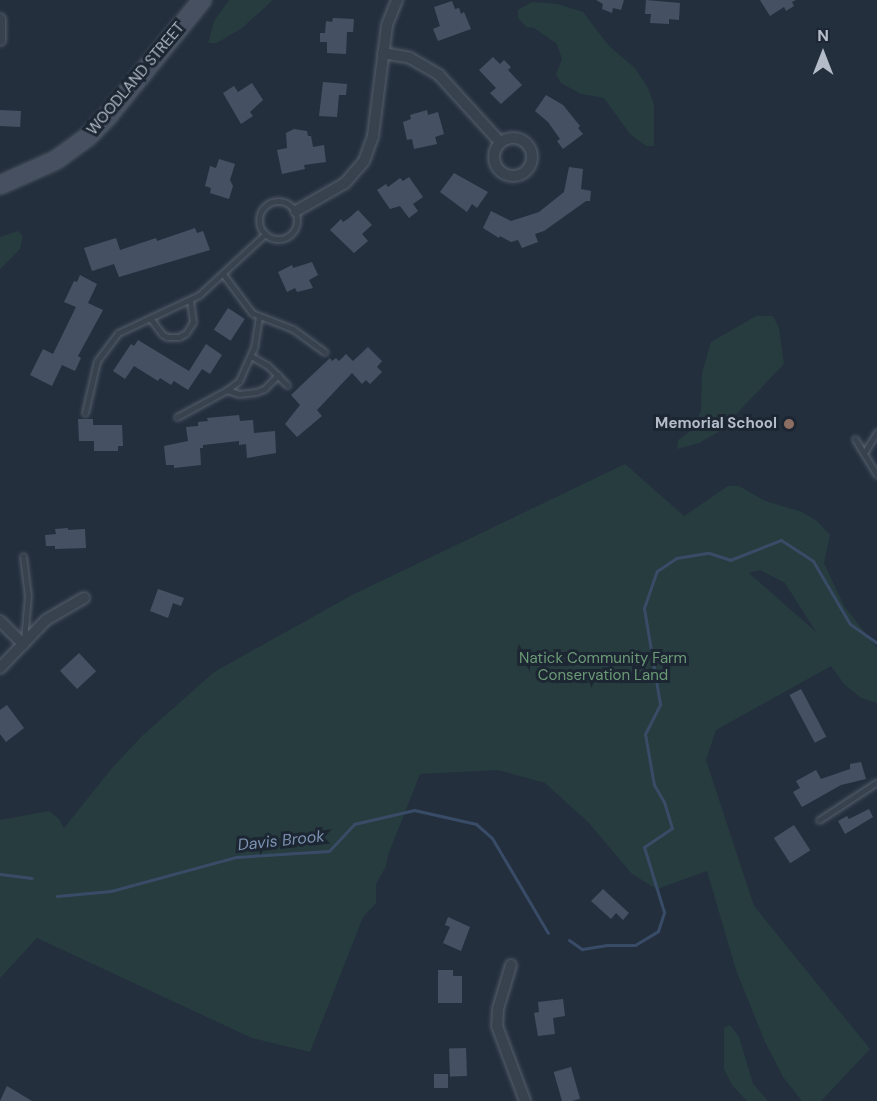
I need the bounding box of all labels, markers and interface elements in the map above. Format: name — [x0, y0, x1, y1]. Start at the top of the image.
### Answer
street label: WOODLAND STREET — [84, 19, 188, 139]
north arrow — [793, 24, 853, 84]
text: N — [817, 25, 829, 46]
place label: Memorial School — [655, 415, 777, 433]
marker: Memorial School — [782, 417, 796, 431]
park label: Natick Community Farm Conservation Land — [519, 649, 687, 684]
water label: Davis Brook — [237, 827, 325, 855]

